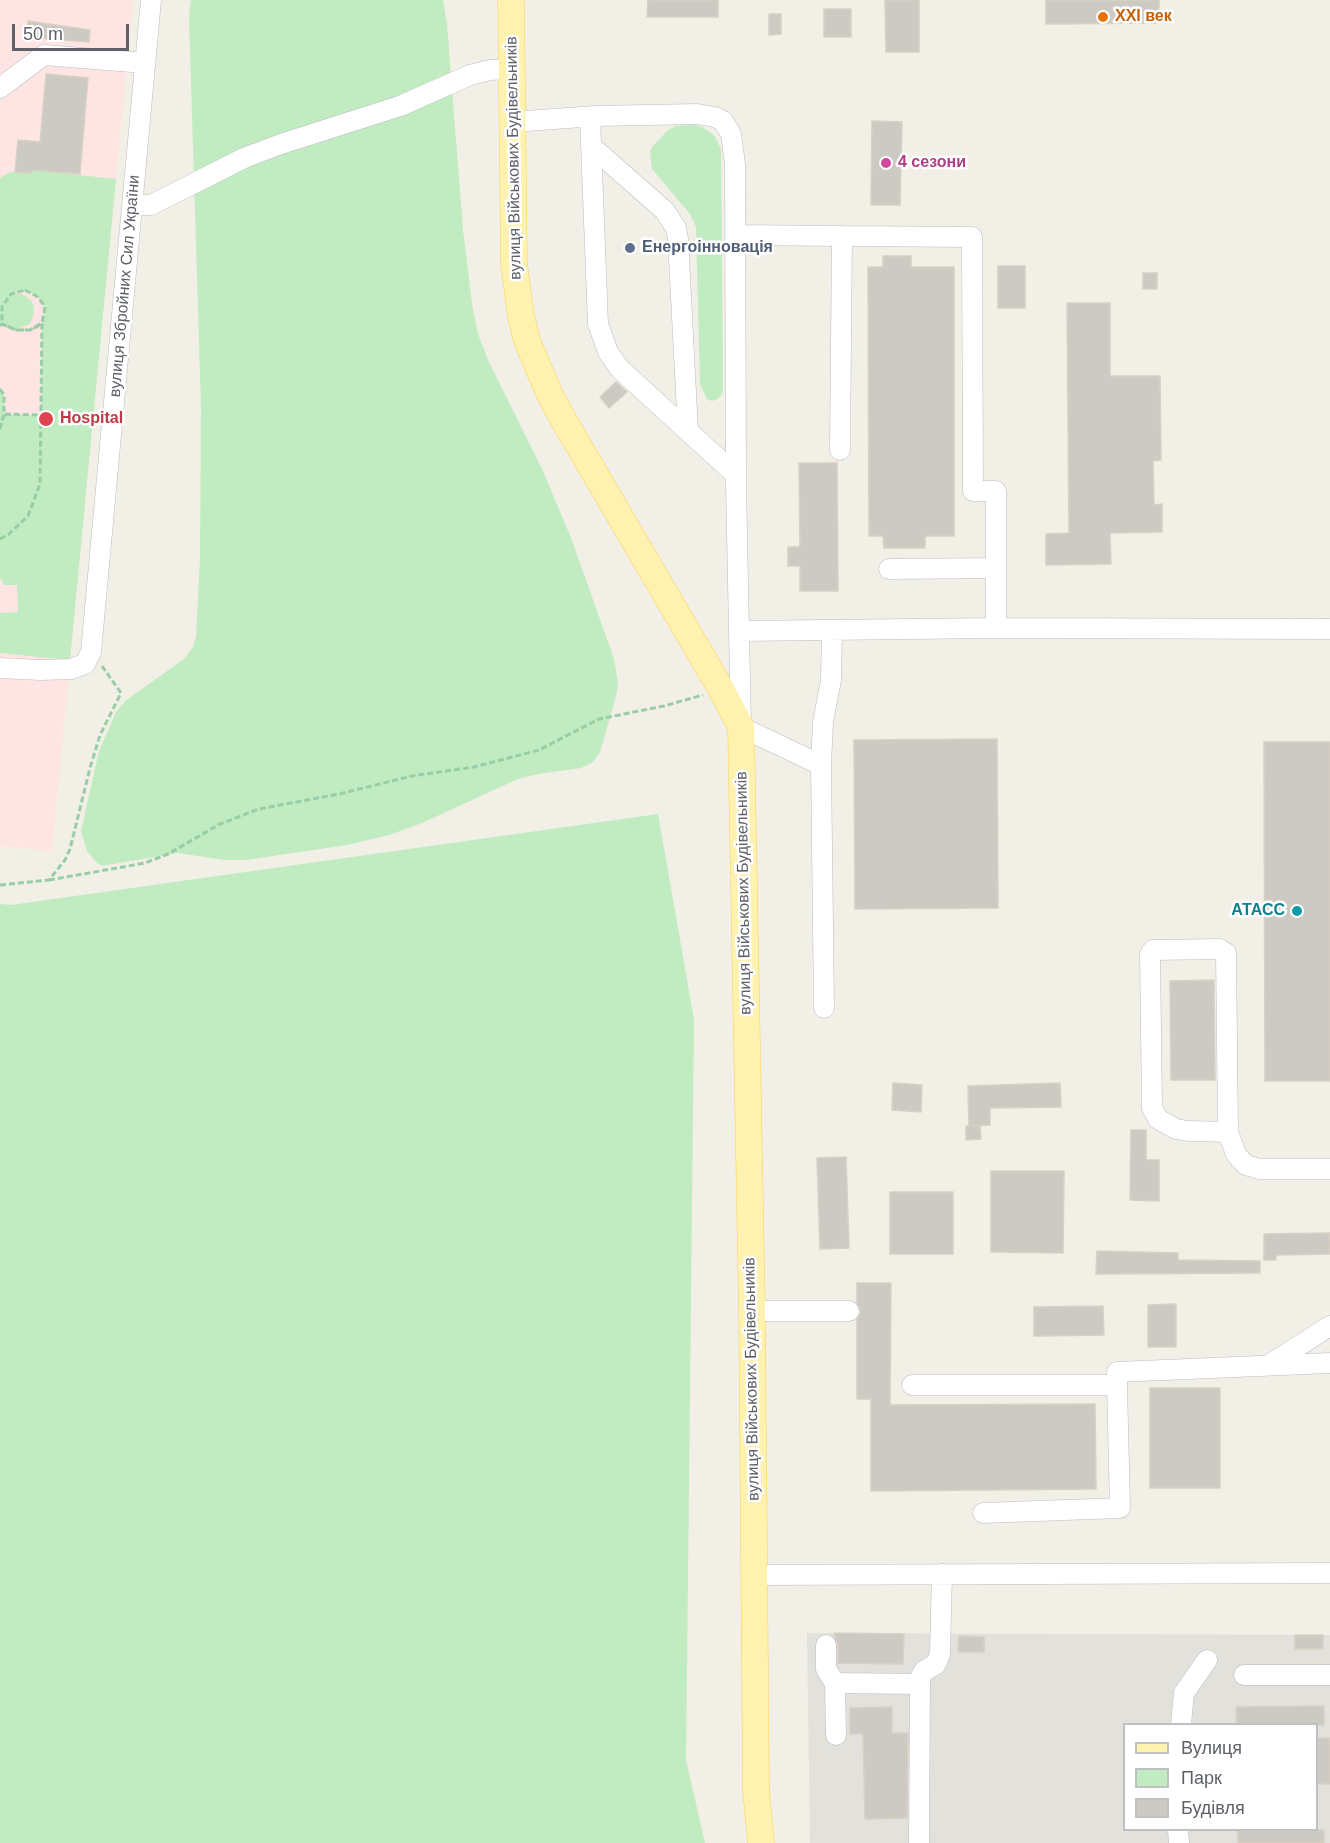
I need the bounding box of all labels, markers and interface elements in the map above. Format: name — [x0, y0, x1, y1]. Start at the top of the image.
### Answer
place label: XXI век — [1115, 7, 1172, 27]
marker: XXI век — [1096, 10, 1110, 24]
scale bar — [15, 12, 132, 50]
text: 50 m — [23, 24, 63, 44]
street label: вулиця Військових Будівельників — [502, 36, 526, 280]
place label: 4 сезони — [898, 153, 966, 173]
marker: 4 сезони — [879, 156, 893, 170]
street label: вулиця Збройних Сил України — [106, 174, 144, 398]
place label: Енергоінновація — [642, 238, 773, 258]
marker: Енергоінновація — [623, 241, 637, 255]
place label: Hospital — [60, 409, 123, 429]
marker: Hospital — [37, 410, 55, 428]
street label: вулиця Військових Будівельників — [732, 771, 756, 1015]
place label: АТАСС — [1231, 901, 1285, 921]
marker: АТАСС — [1290, 904, 1304, 918]
street label: вулиця Військових Будівельників — [740, 1257, 764, 1501]
legend — [1123, 1723, 1318, 1831]
text: Вулиця — [1181, 1738, 1242, 1758]
text: Парк — [1181, 1768, 1222, 1788]
text: Будівля — [1181, 1798, 1245, 1818]

